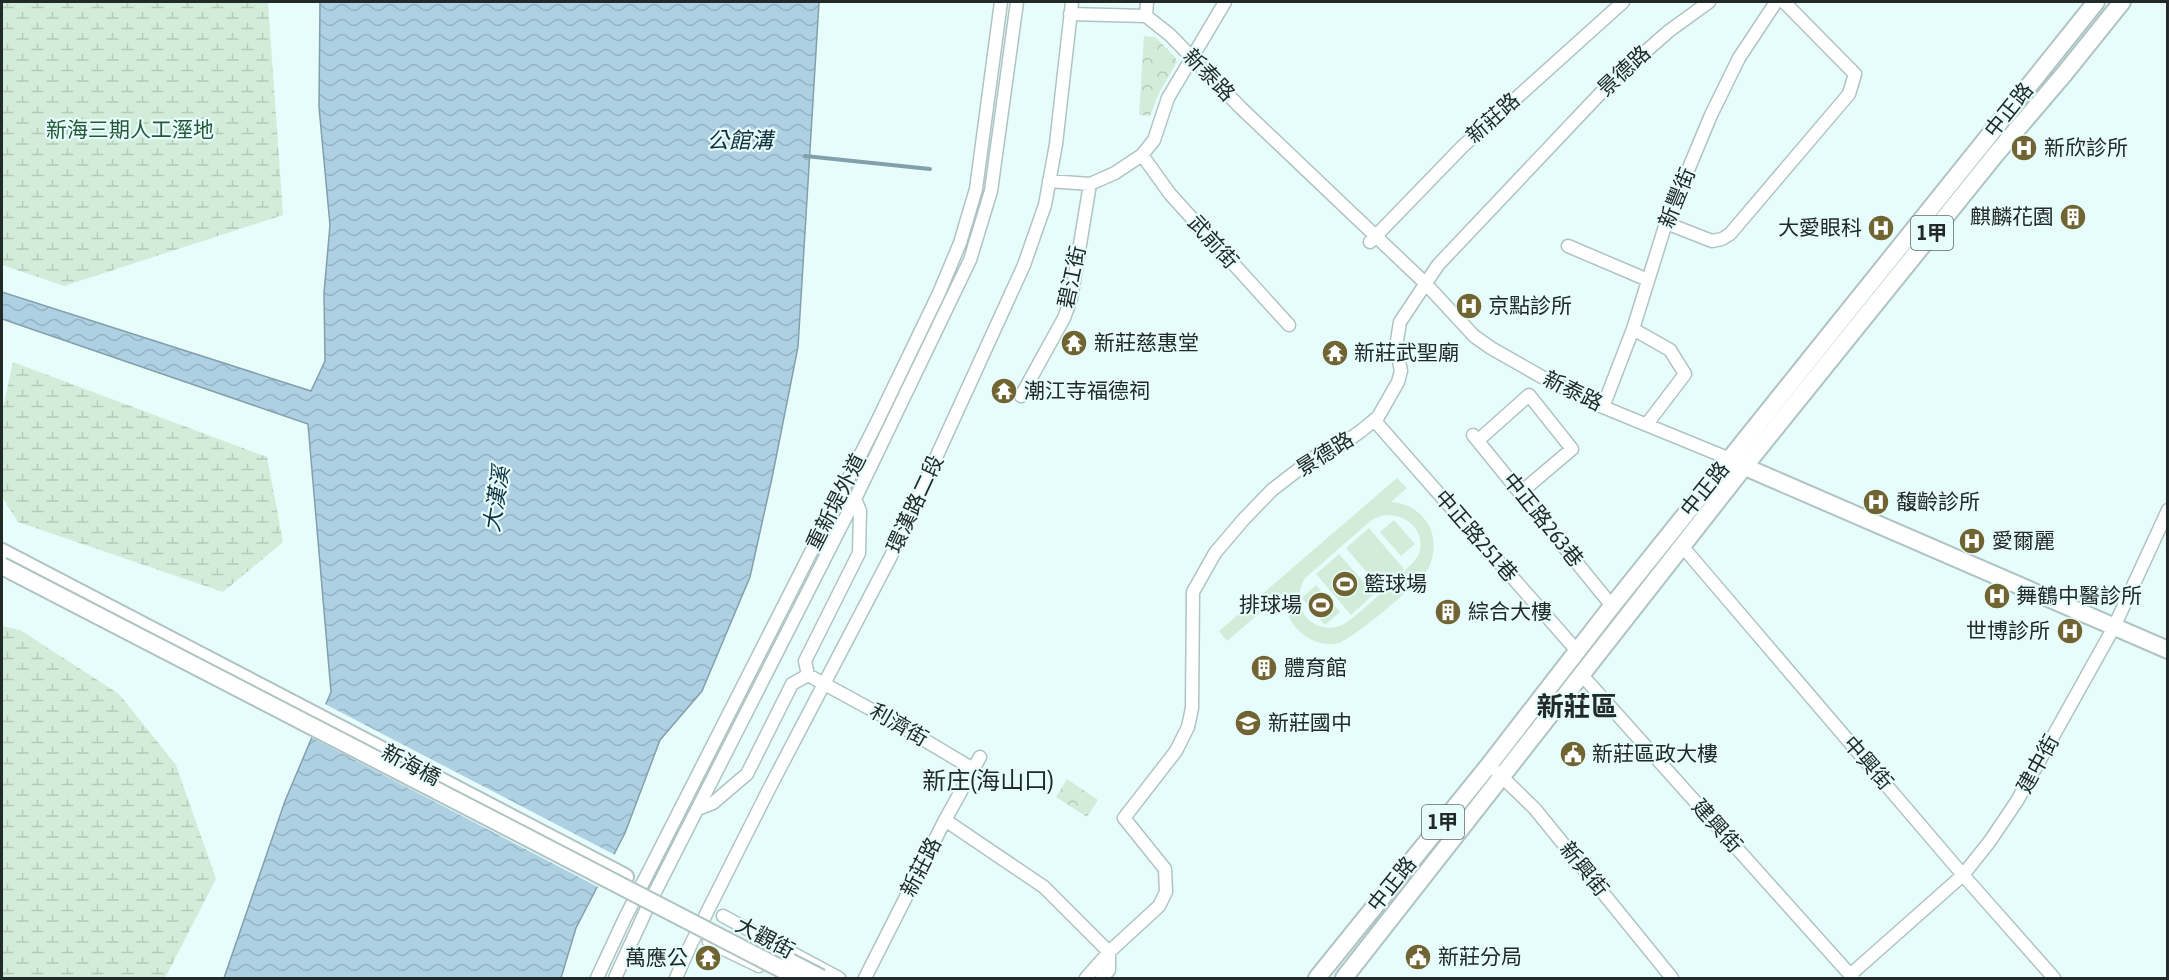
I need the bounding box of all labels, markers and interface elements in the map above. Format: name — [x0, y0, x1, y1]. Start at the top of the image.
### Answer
street label: 景德路 — [1592, 40, 1655, 101]
street label: 新泰路 — [1179, 43, 1240, 105]
street label: 中正路 — [1979, 77, 2037, 141]
street label: 新莊路 — [1461, 87, 1524, 147]
park label: 新海三期人工溼地 — [46, 117, 214, 141]
water label: 公館溝 — [707, 127, 776, 153]
hospital icon: 新欣診所 — [2009, 133, 2039, 163]
place label: 新欣診所 — [2044, 135, 2128, 159]
street label: 新豐街 — [1653, 164, 1699, 231]
building icon: 麒麟花園 — [2058, 202, 2088, 232]
place label: 麒麟花園 — [1970, 204, 2054, 228]
street label: 武前街 — [1184, 210, 1244, 273]
hospital icon: 大愛眼科 — [1866, 213, 1896, 243]
place label: 大愛眼科 — [1778, 215, 1862, 239]
road number: 1甲 — [1911, 216, 1953, 250]
street label: 碧江街 — [1053, 243, 1089, 310]
hospital icon: 京點診所 — [1454, 291, 1484, 321]
place label: 京點診所 — [1488, 293, 1572, 317]
temple icon: 新莊慈惠堂 — [1059, 328, 1089, 358]
place label: 新莊慈惠堂 — [1094, 330, 1199, 354]
temple icon: 新莊武聖廟 — [1320, 338, 1350, 368]
place label: 新莊武聖廟 — [1354, 340, 1459, 364]
street label: 新泰路 — [1540, 366, 1607, 415]
temple icon: 潮江寺福德祠 — [989, 376, 1019, 406]
place label: 潮江寺福德祠 — [1024, 378, 1150, 402]
street label: 景德路 — [1291, 426, 1358, 480]
street label: 重新堤外道 — [801, 449, 870, 554]
street label: 環漢路二段 — [881, 451, 947, 556]
street label: 中正路 — [1675, 456, 1733, 520]
water label: 大漢溪 — [478, 461, 514, 534]
street label: 中正路263巷 — [1499, 468, 1589, 571]
street label: 中正路251巷 — [1430, 485, 1523, 586]
hospital icon: 馥齡診所 — [1861, 487, 1891, 517]
place label: 馥齡診所 — [1896, 489, 1980, 513]
hospital icon: 愛爾麗 — [1957, 526, 1987, 556]
place label: 愛爾麗 — [1992, 528, 2055, 552]
sports icon: 籃球場 — [1330, 569, 1360, 599]
place label: 籃球場 — [1364, 571, 1427, 595]
hospital icon: 舞鶴中醫診所 — [1982, 581, 2012, 611]
place label: 舞鶴中醫診所 — [2016, 583, 2142, 607]
sports icon: 排球場 — [1306, 590, 1336, 620]
place label: 排球場 — [1239, 592, 1302, 616]
building icon: 綜合大樓 — [1433, 597, 1463, 627]
place label: 綜合大樓 — [1468, 599, 1552, 623]
hospital icon: 世博診所 — [2055, 616, 2085, 646]
place label: 世博診所 — [1966, 618, 2050, 642]
building icon: 體育館 — [1249, 653, 1279, 683]
place label: 體育館 — [1284, 655, 1347, 679]
district label: 新莊區 — [1537, 691, 1618, 722]
street label: 利濟街 — [866, 698, 933, 750]
school or university icon: 新莊國中 — [1233, 708, 1263, 738]
place label: 新莊國中 — [1268, 710, 1352, 734]
street label: 建中街 — [2011, 730, 2063, 797]
street label: 中興街 — [1839, 731, 1898, 794]
street label: 新海橋 — [378, 739, 445, 790]
public building icon: 新莊區政大樓 — [1558, 739, 1588, 769]
place label: 新莊區政大樓 — [1592, 741, 1718, 765]
district label: 新庄(海山口) — [922, 767, 1054, 794]
street label: 建興街 — [1688, 794, 1748, 857]
road number: 1甲 — [1422, 805, 1464, 839]
street label: 新莊路 — [895, 833, 945, 900]
street label: 新興街 — [1556, 836, 1614, 900]
street label: 中正路 — [1362, 851, 1420, 915]
street label: 大觀街 — [732, 912, 799, 963]
public building icon: 新莊分局 — [1403, 942, 1433, 972]
temple icon: 萬應公 — [693, 943, 723, 973]
place label: 新莊分局 — [1438, 944, 1522, 968]
place label: 萬應公 — [625, 945, 688, 969]

